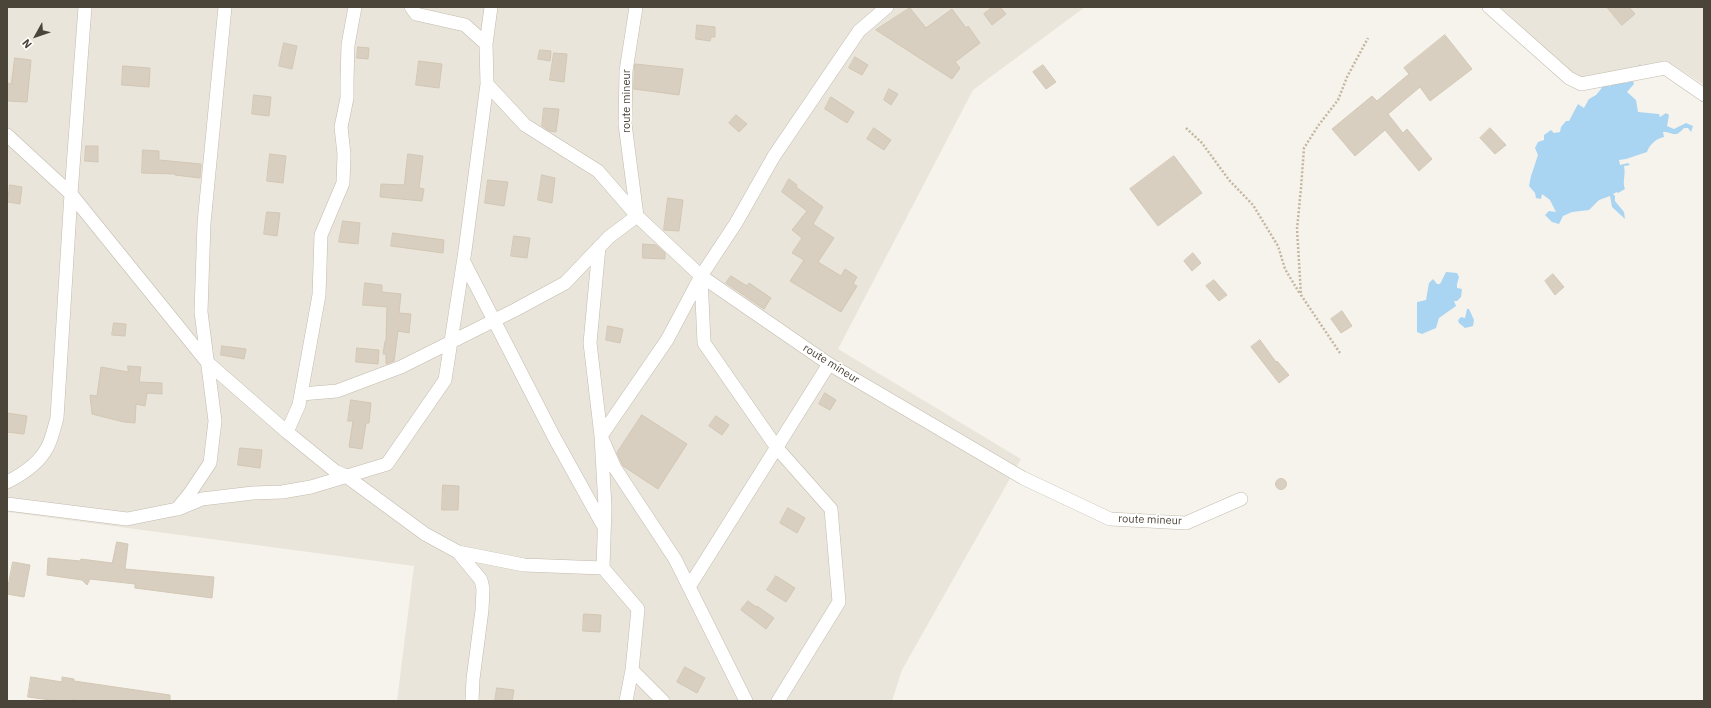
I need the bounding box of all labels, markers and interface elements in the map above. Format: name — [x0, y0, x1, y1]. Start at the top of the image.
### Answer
north arrow — [16, 16, 56, 56]
text: N — [19, 36, 35, 51]
street label: route mineur — [620, 69, 634, 133]
street label: route mineur — [800, 342, 862, 386]
street label: route mineur — [1118, 512, 1182, 528]

